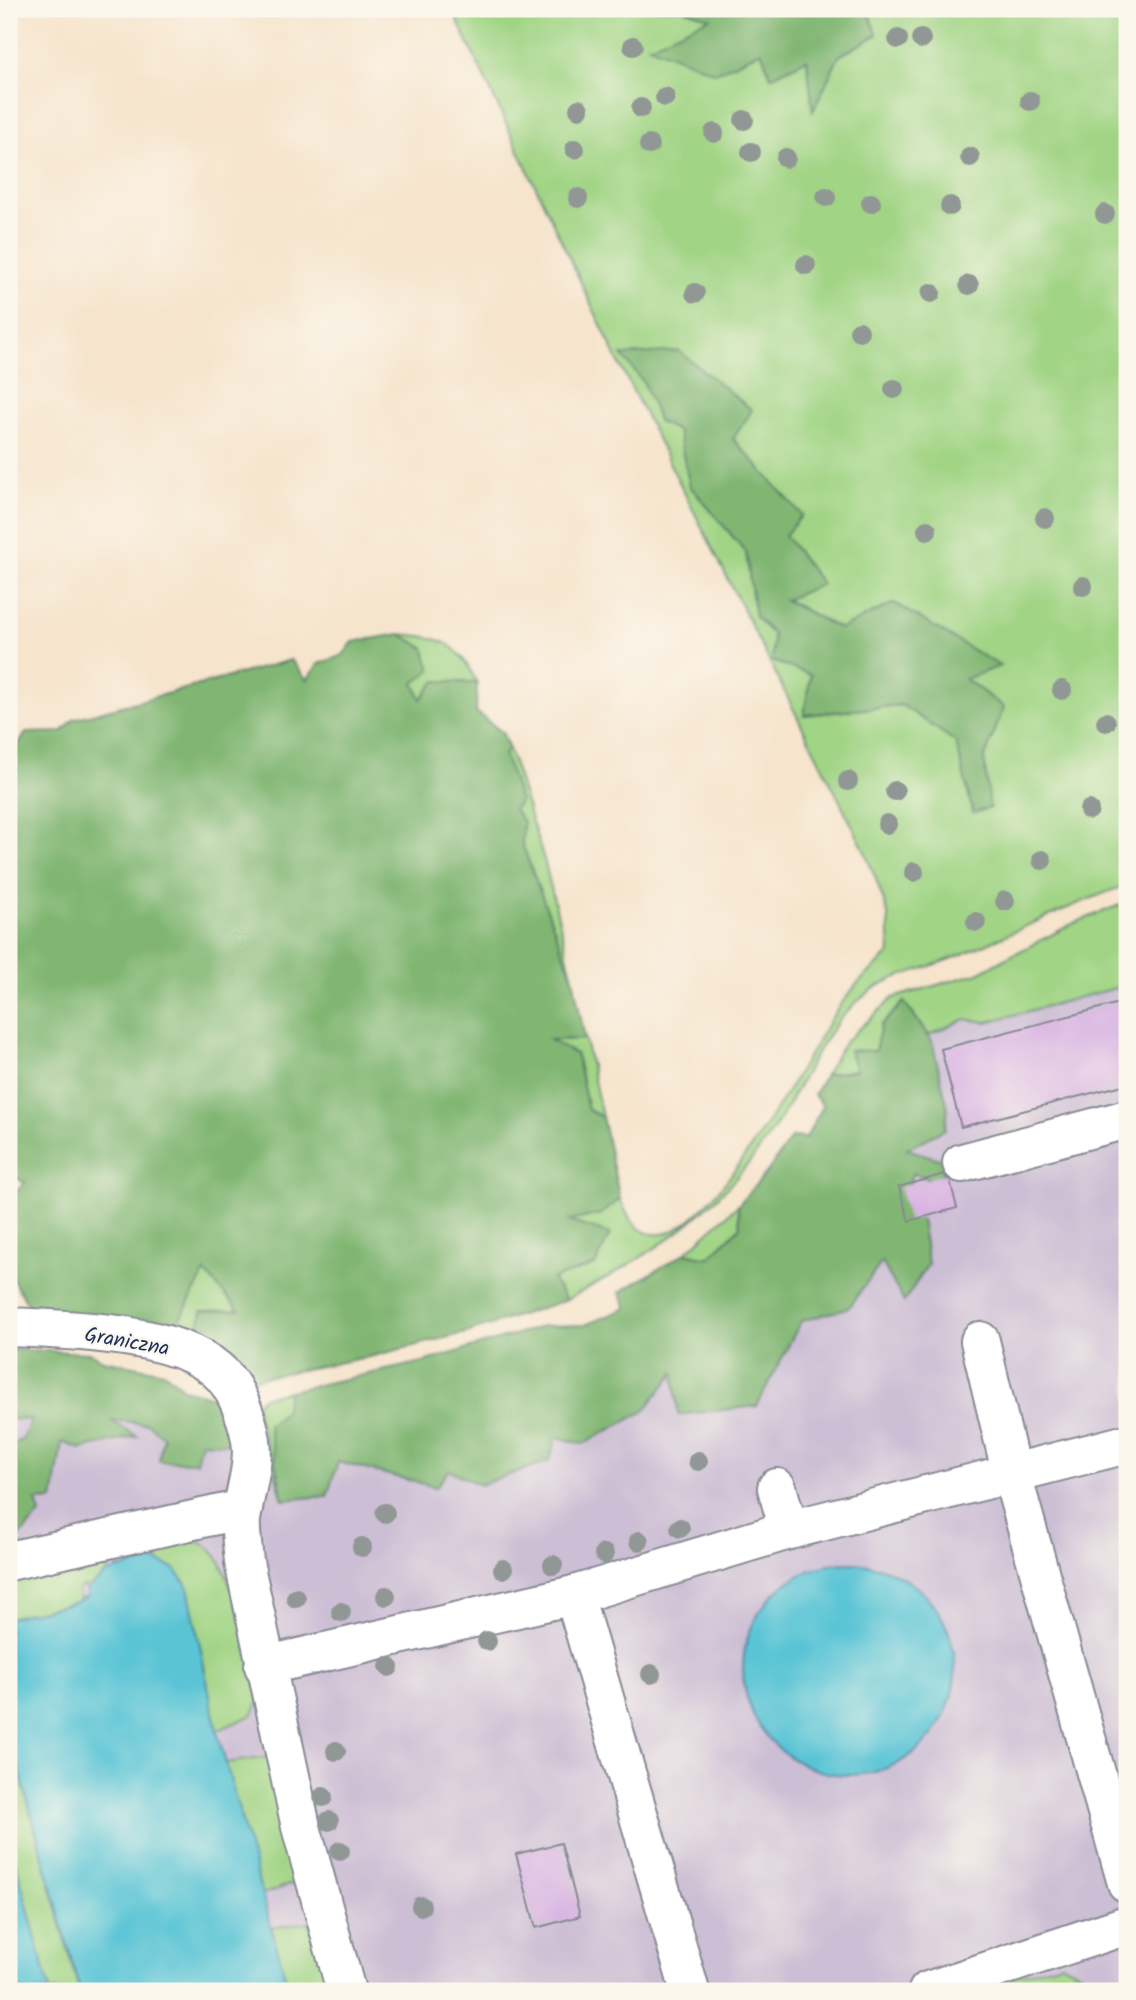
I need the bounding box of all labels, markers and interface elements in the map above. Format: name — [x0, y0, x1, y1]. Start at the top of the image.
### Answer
street label: Graniczna — [82, 1319, 172, 1366]

